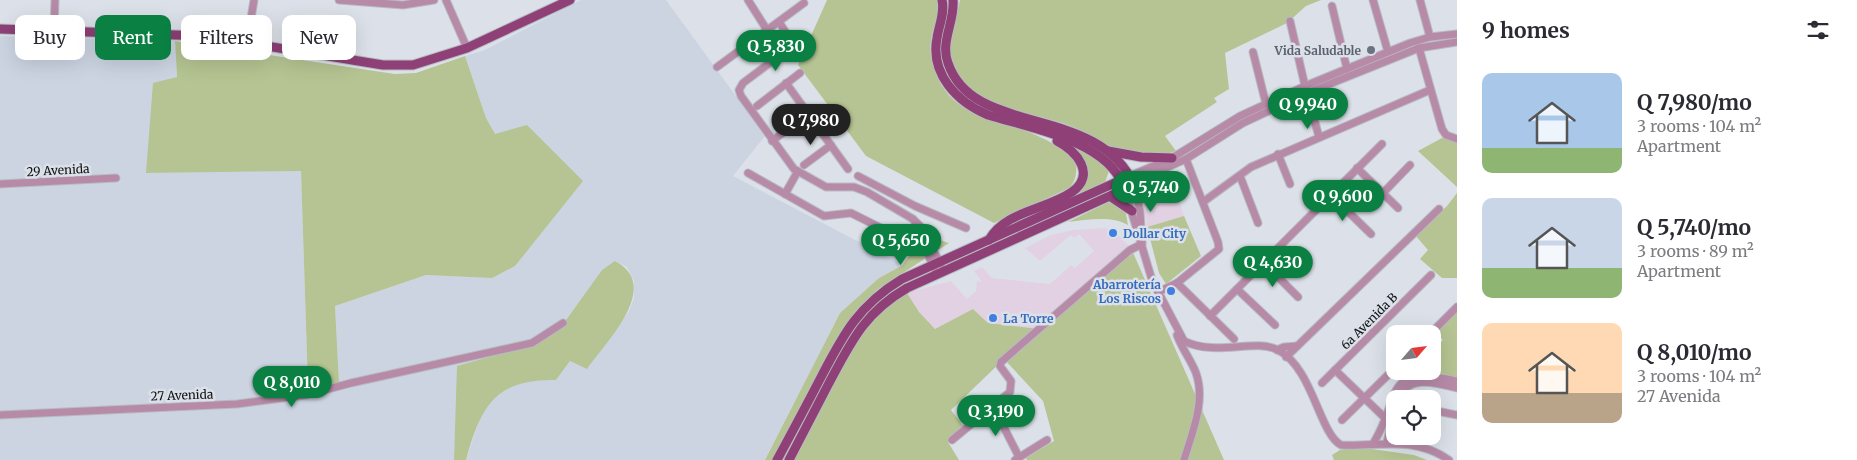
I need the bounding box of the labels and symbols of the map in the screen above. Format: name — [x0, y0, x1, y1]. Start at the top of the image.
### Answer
pin: Q 5,830 — [730, 30, 822, 72]
place label: Vida Saludable — [1274, 43, 1362, 58]
marker: Vida Saludable — [1365, 44, 1377, 56]
pin: Q 9,940 — [1262, 88, 1354, 130]
pin: Q 7,980 — [765, 104, 857, 146]
street label: 29 Avenida — [26, 161, 90, 179]
pin: Q 5,740 — [1105, 170, 1197, 213]
pin: Q 9,600 — [1297, 180, 1389, 222]
pin: Q 5,650 — [855, 224, 947, 266]
place label: Dollar City — [1123, 226, 1187, 241]
marker: Dollar City — [1107, 227, 1119, 239]
pin: Q 4,630 — [1227, 246, 1319, 288]
place label: Abarrotería Los Riscos — [1092, 277, 1161, 306]
marker: Abarrotería Los Riscos — [1165, 285, 1177, 297]
street label: 6a Avenida B — [1338, 290, 1400, 352]
place label: La Torre — [1003, 311, 1054, 326]
marker: La Torre — [987, 312, 999, 324]
north arrow — [1386, 325, 1441, 380]
pin: Q 8,010 — [246, 366, 338, 408]
street label: 27 Avenida — [150, 386, 214, 404]
pin: Q 3,190 — [950, 394, 1042, 437]

